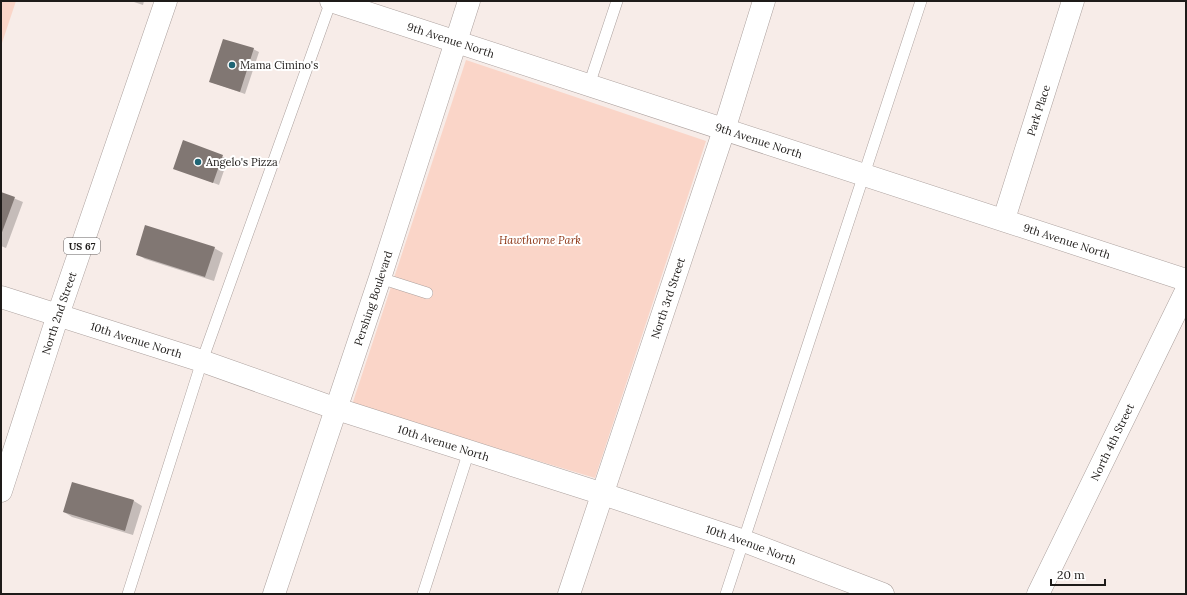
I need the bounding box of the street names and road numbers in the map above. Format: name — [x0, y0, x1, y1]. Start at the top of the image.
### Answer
street label: 9th Avenue North — [405, 19, 497, 61]
street label: Park Place — [1024, 83, 1053, 138]
street label: 9th Avenue North — [713, 120, 805, 161]
street label: 9th Avenue North — [1021, 220, 1113, 262]
road number: US 67 — [64, 238, 100, 254]
street label: Pershing Boulevard — [351, 249, 395, 347]
street label: North 3rd Street — [648, 255, 688, 341]
street label: North 2nd Street — [39, 269, 80, 356]
street label: 10th Avenue North — [89, 319, 184, 361]
street label: North 4th Street — [1087, 401, 1137, 483]
street label: 10th Avenue North — [396, 422, 491, 464]
street label: 10th Avenue North — [704, 522, 799, 567]

